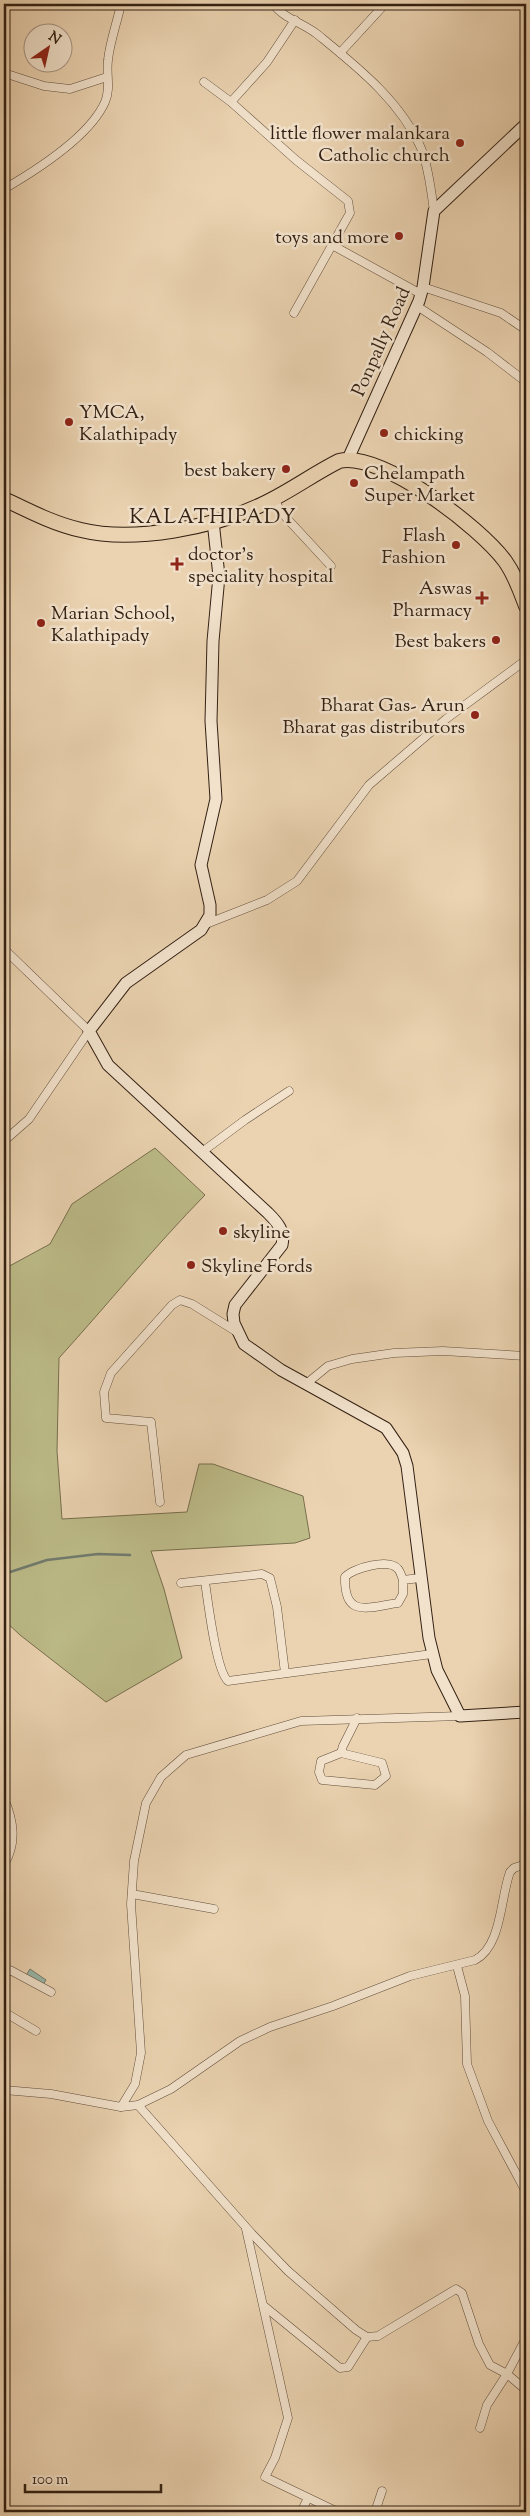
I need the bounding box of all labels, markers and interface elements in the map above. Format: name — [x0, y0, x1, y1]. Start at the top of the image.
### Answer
north arrow — [22, 22, 72, 72]
text: N — [44, 27, 64, 50]
place label: little flower malankara Catholic church — [270, 121, 450, 170]
marker: little flower malankara Catholic church — [454, 137, 466, 149]
place label: toys and more — [275, 225, 389, 252]
marker: toys and more — [393, 230, 405, 242]
street label: Ponpally Road — [346, 283, 419, 401]
place label: YMCA, Kalathipady — [79, 400, 178, 449]
marker: YMCA, Kalathipady — [63, 416, 75, 428]
place label: chicking — [394, 422, 464, 449]
marker: chicking — [378, 427, 390, 439]
place label: best bakery — [184, 458, 277, 485]
place label: Chelampath Super Market — [364, 461, 476, 510]
marker: best bakery — [280, 463, 292, 475]
marker: Chelampath Super Market — [348, 477, 360, 489]
district label: KALATHIPADY — [129, 503, 297, 533]
place label: Flash Fashion — [381, 523, 446, 572]
marker: Flash Fashion — [450, 539, 462, 551]
place label: doctor's speciality hospital — [188, 542, 333, 591]
marker: doctor's speciality hospital — [170, 557, 184, 571]
place label: Aswas Pharmacy — [393, 576, 473, 625]
marker: Aswas Pharmacy — [476, 592, 488, 604]
place label: Marian School, Kalathipady — [51, 601, 175, 650]
marker: Marian School, Kalathipady — [35, 617, 47, 629]
place label: Best bakers — [395, 629, 486, 656]
marker: Best bakers — [490, 634, 502, 646]
place label: Bharat Gas- Arun Bharat gas distributors — [282, 693, 465, 742]
marker: Bharat Gas- Arun Bharat gas distributors — [469, 709, 481, 721]
place label: skyline — [233, 1220, 291, 1247]
marker: skyline — [217, 1225, 229, 1237]
place label: Skyline Fords — [201, 1254, 312, 1281]
marker: Skyline Fords — [185, 1259, 197, 1271]
scale bar — [25, 2461, 161, 2493]
text: 100 m — [32, 2470, 69, 2491]

